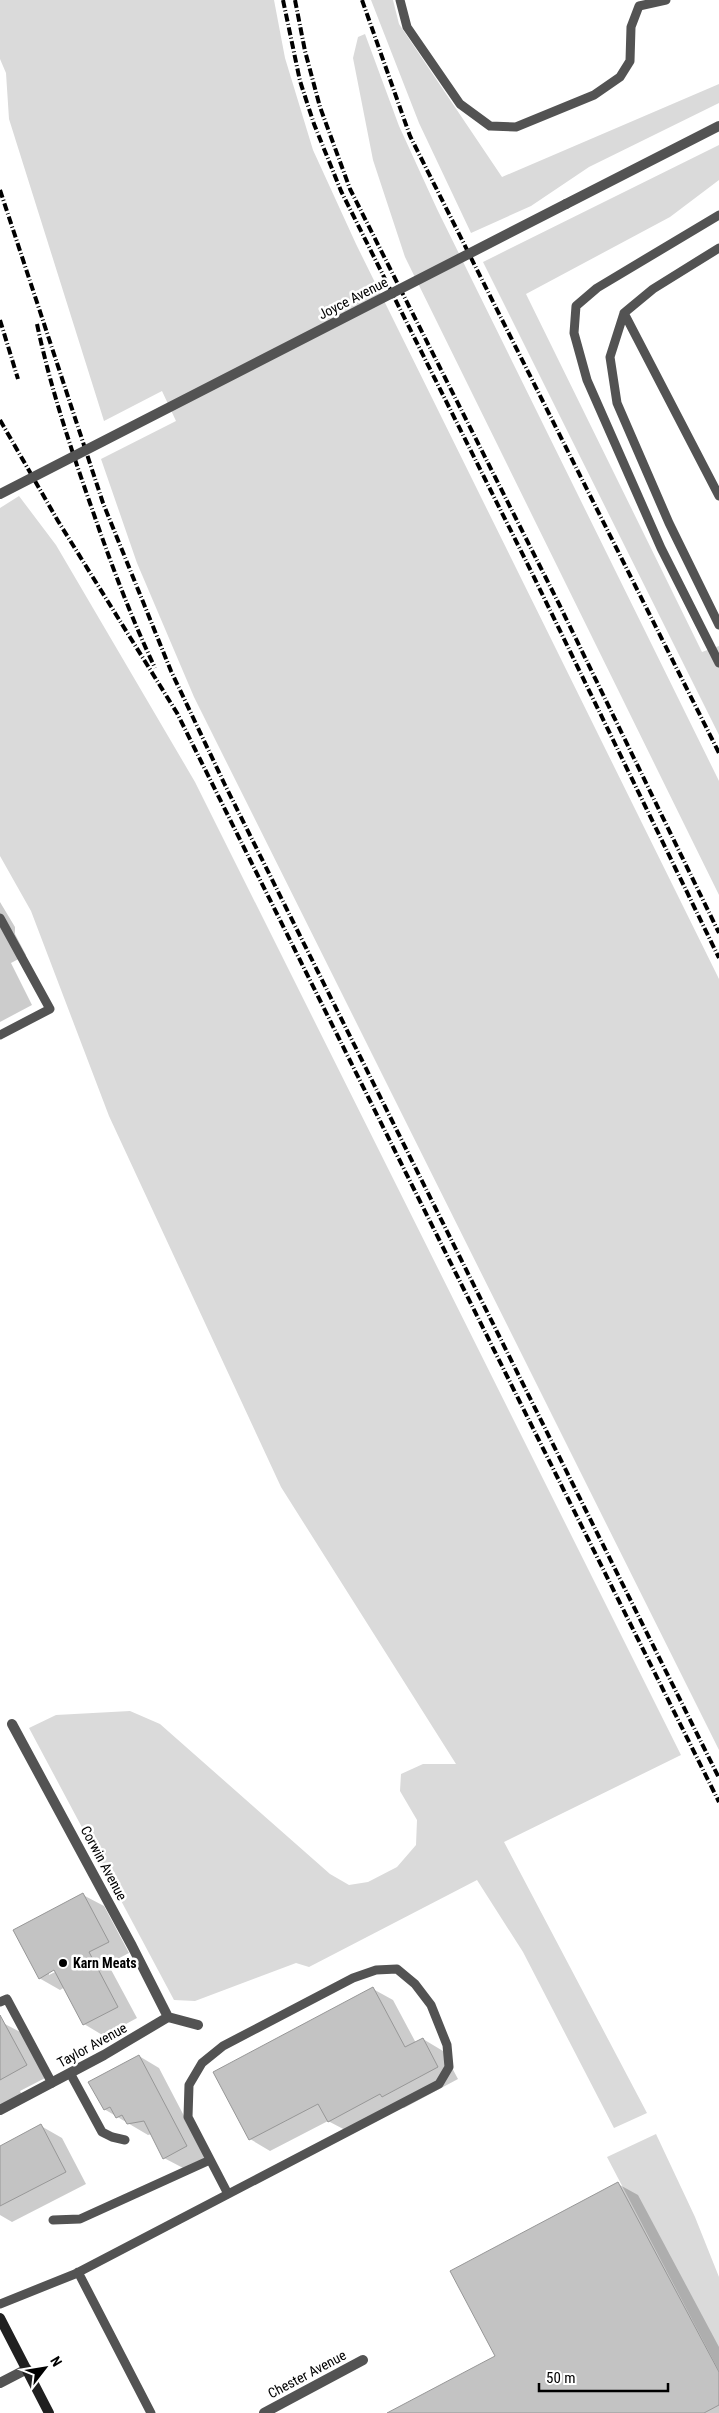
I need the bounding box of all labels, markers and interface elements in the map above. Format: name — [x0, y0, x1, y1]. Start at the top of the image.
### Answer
street label: Joyce Avenue — [316, 273, 391, 322]
street label: Corwin Avenue — [78, 1823, 131, 1903]
place label: Karn Meats — [73, 1955, 137, 1971]
marker: Karn Meats — [57, 1957, 69, 1969]
street label: Taylor Avenue — [54, 2019, 130, 2071]
north arrow — [20, 2343, 70, 2393]
street label: Chester Avenue — [265, 2347, 349, 2401]
text: N — [47, 2354, 65, 2369]
scale bar — [539, 2360, 668, 2392]
text: 50 m — [546, 2369, 576, 2387]

